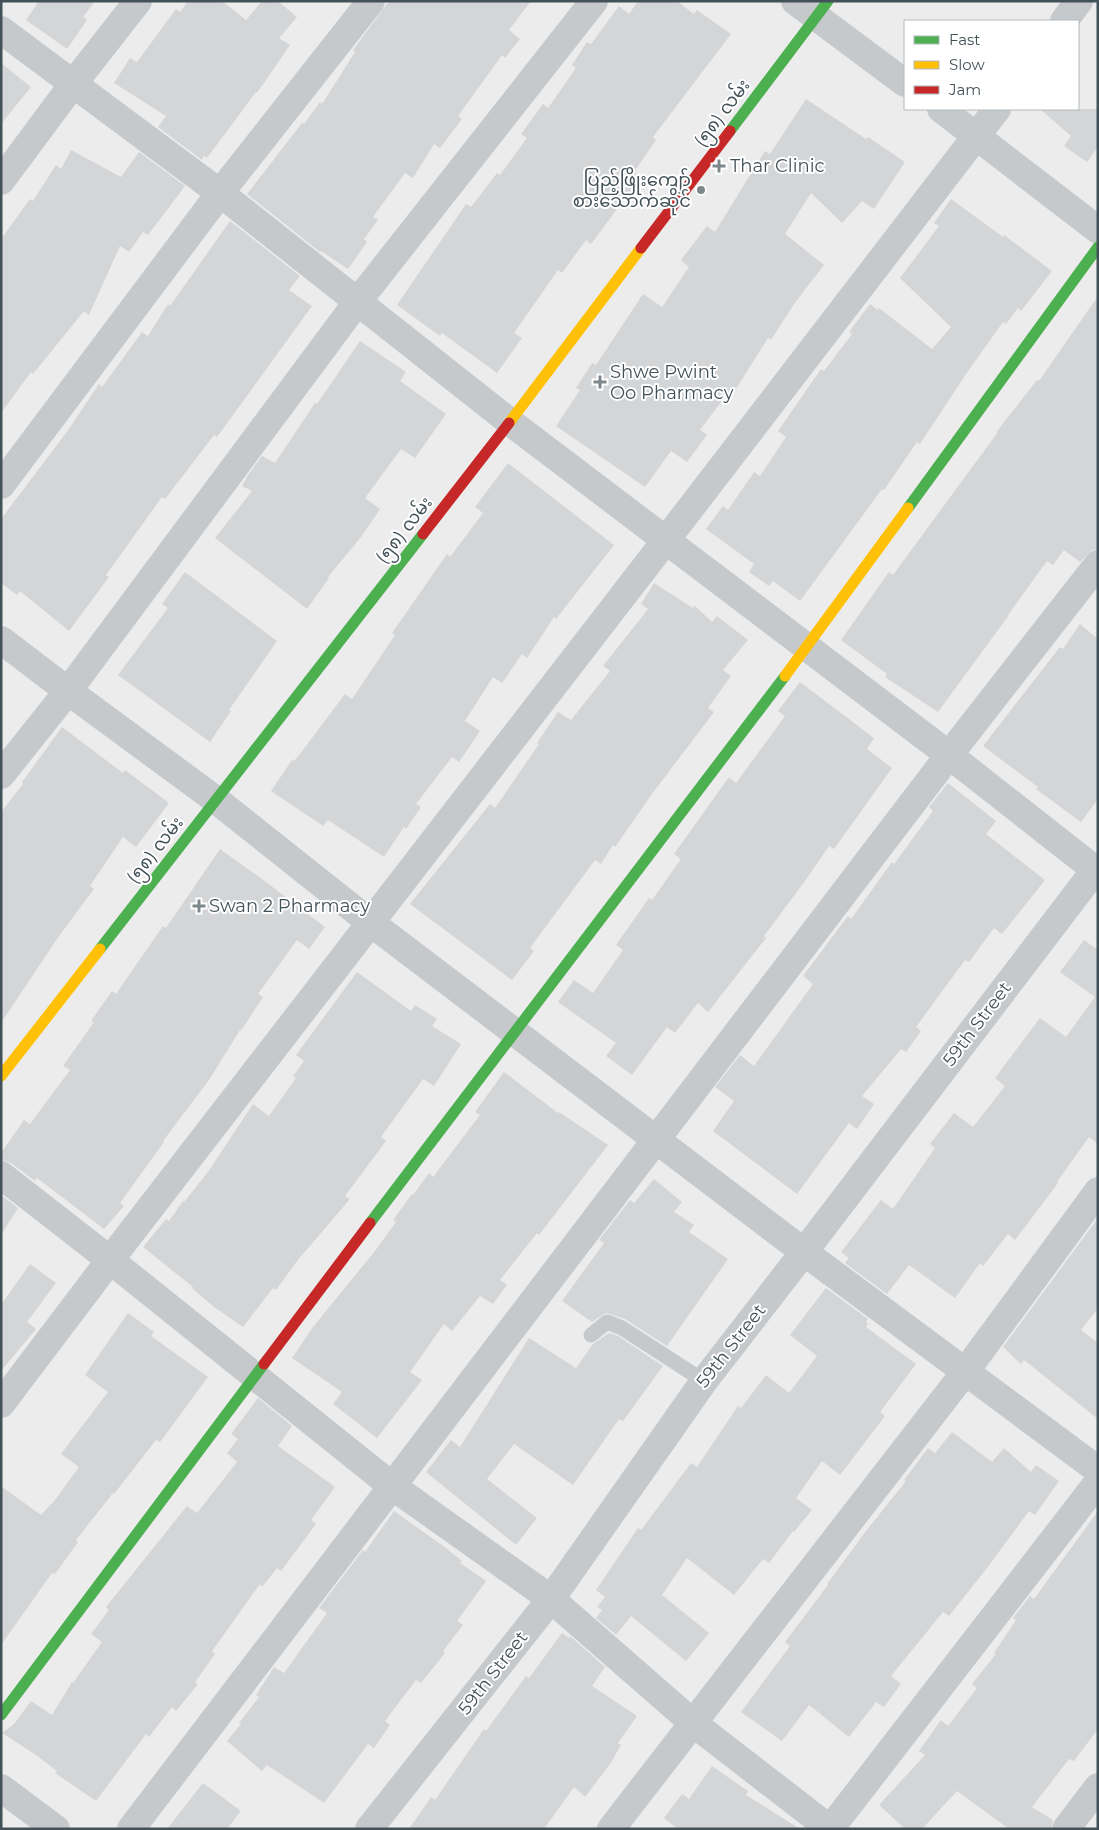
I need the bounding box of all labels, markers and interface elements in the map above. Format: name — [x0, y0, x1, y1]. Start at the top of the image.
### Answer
legend — [904, 20, 1079, 110]
text: Fast — [949, 30, 980, 49]
text: Slow — [949, 55, 985, 74]
street label: (၅၈) လမ်း — [688, 74, 758, 154]
text: Jam — [948, 80, 981, 99]
place label: Thar Clinic — [730, 155, 825, 177]
marker: Thar Clinic — [712, 159, 726, 173]
place label: ပြည့်ဖြိုးကျော် စားသောက်ဆိုင် — [573, 166, 691, 216]
marker: ပြည့်ဖြိုးကျော် စားသောက်ဆိုင် — [695, 184, 707, 196]
place label: Shwe Pwint Oo Pharmacy — [610, 361, 734, 404]
marker: Shwe Pwint Oo Pharmacy — [594, 376, 606, 388]
street label: (၅၈) လမ်း — [369, 491, 440, 570]
street label: (၅၈) လမ်း — [120, 811, 191, 890]
place label: Swan 2 Pharmacy — [209, 895, 370, 917]
marker: Swan 2 Pharmacy — [193, 900, 205, 912]
street label: 59th Street — [938, 977, 1016, 1071]
street label: 59th Street — [692, 1300, 770, 1392]
street label: 59th Street — [454, 1627, 532, 1719]

